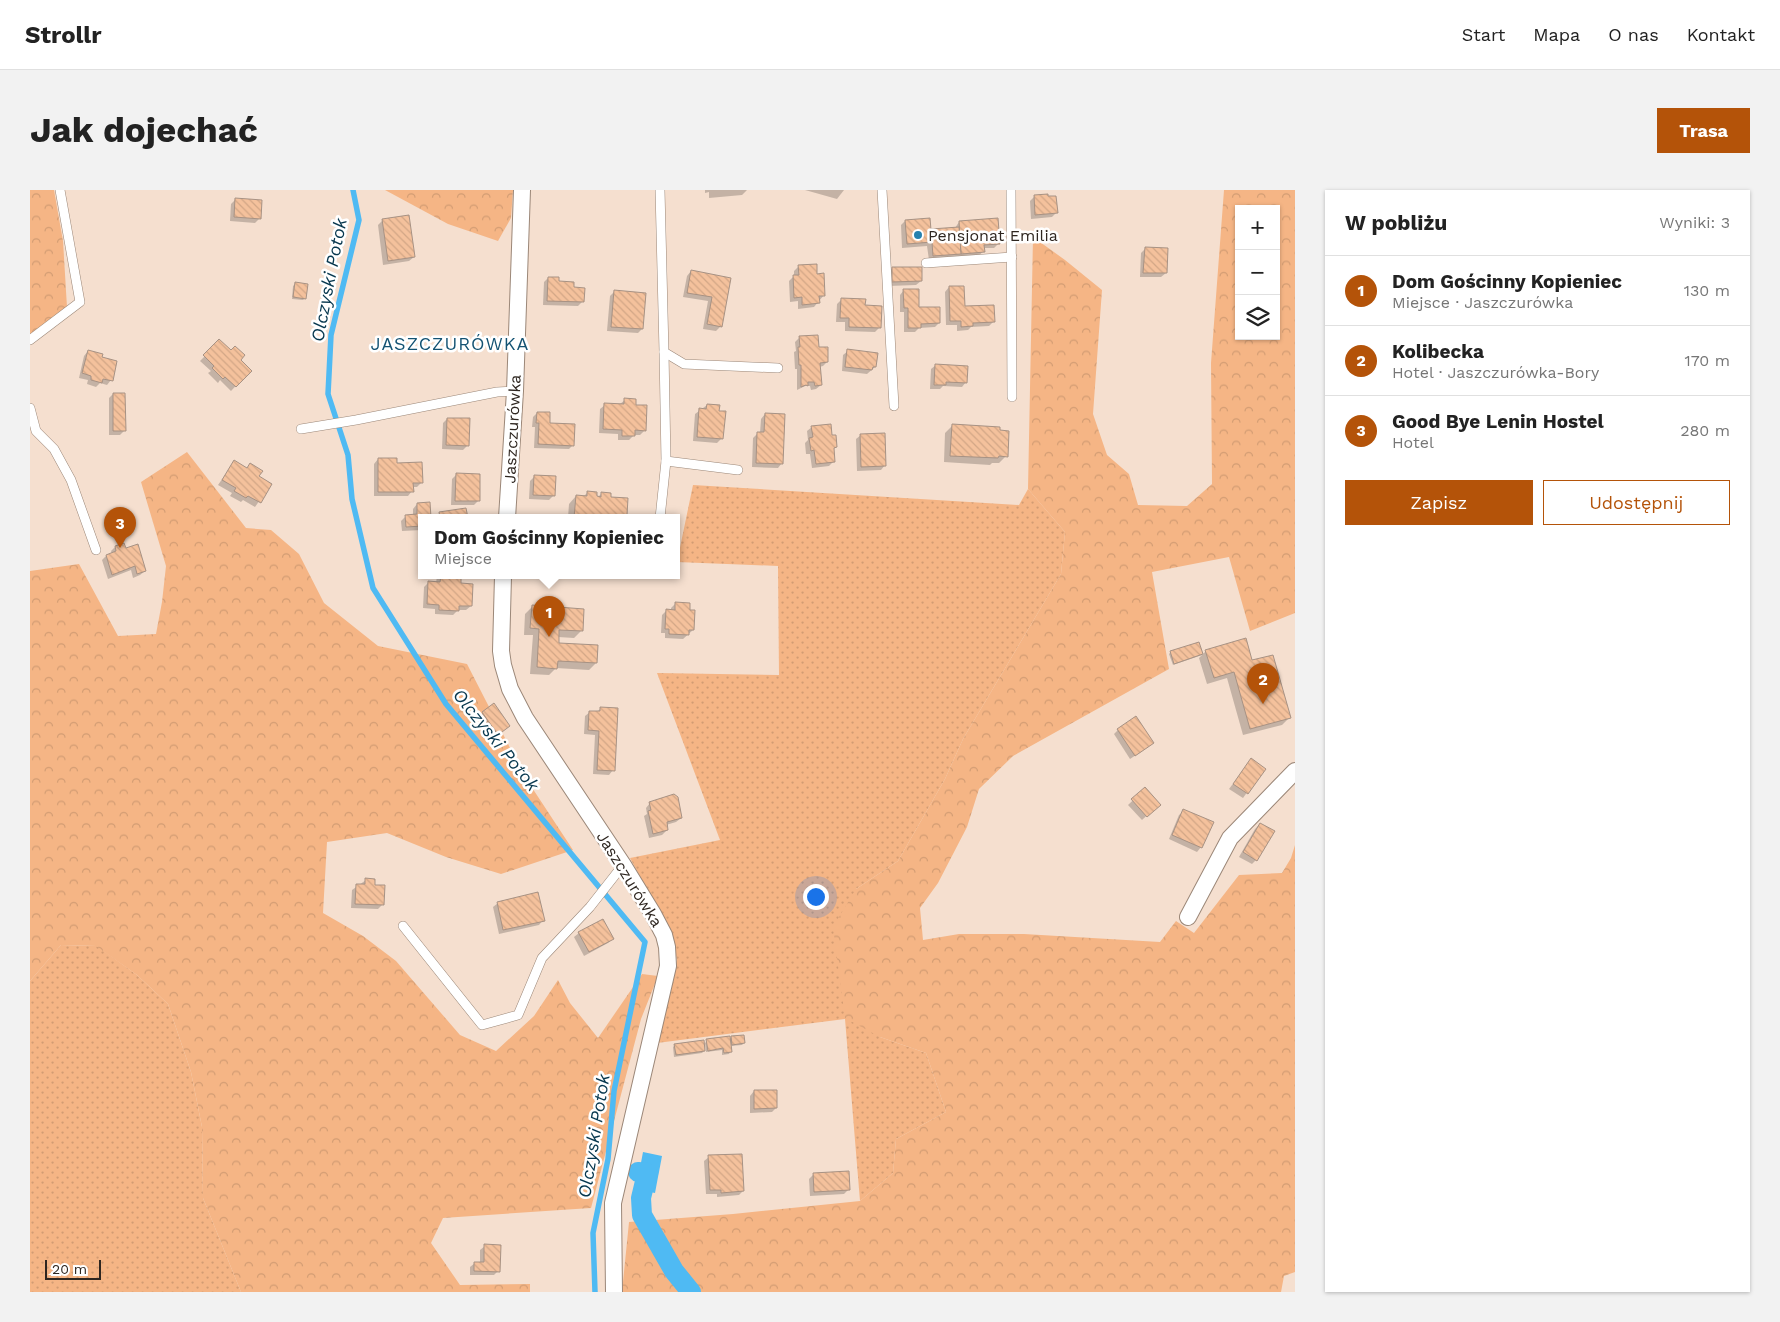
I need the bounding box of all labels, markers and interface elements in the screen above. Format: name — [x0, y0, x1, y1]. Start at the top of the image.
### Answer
text: Strollr — [25, 21, 102, 49]
text: Start — [1462, 24, 1505, 45]
text: Mapa — [1533, 24, 1580, 45]
text: O nas — [1608, 24, 1659, 45]
text: Kontakt — [1687, 24, 1755, 45]
button: Trasa — [1657, 108, 1750, 153]
text: Jak dojechać — [30, 109, 258, 151]
map controls — [1235, 205, 1280, 340]
button: + — [1235, 205, 1280, 250]
text: W pobliżu — [1345, 210, 1447, 235]
text: Wyniki: 3 — [1659, 213, 1730, 232]
water label: Olczyski Potok — [306, 215, 351, 343]
place label: Pensjonat Emilia — [928, 226, 1058, 245]
marker: Pensjonat Emilia — [912, 229, 924, 241]
button: − — [1235, 250, 1280, 295]
text: Dom Gościnny Kopieniec — [1392, 270, 1622, 293]
text: 1 — [1358, 281, 1364, 300]
text: 130 m — [1684, 281, 1730, 300]
text: Miejsce · Jaszczurówka — [1392, 293, 1573, 312]
button: layers — [1235, 295, 1280, 340]
district label: JASZCZURÓWKA — [371, 333, 529, 354]
text: Kolibecka — [1392, 340, 1484, 363]
text: 2 — [1356, 351, 1366, 370]
text: 170 m — [1684, 351, 1730, 370]
text: Hotel · Jaszczurówka-Bory — [1392, 363, 1599, 382]
street label: Jaszczurówka — [500, 374, 525, 484]
text: Good Bye Lenin Hostel — [1392, 410, 1604, 433]
text: 3 — [1356, 421, 1366, 440]
text: 280 m — [1680, 421, 1730, 440]
text: Hotel — [1392, 433, 1434, 452]
button: Zapisz — [1345, 480, 1533, 525]
button: Udostępnij — [1543, 480, 1730, 525]
pin: 3 — [104, 507, 136, 548]
popup — [418, 514, 680, 579]
text: Dom Gościnny Kopieniec — [434, 526, 664, 549]
text: Miejsce — [434, 549, 492, 568]
pin: 1 — [533, 596, 565, 637]
pin: 2 — [1247, 663, 1279, 704]
water label: Olczyski Potok — [449, 684, 545, 796]
street label: Jaszczurówka — [593, 828, 667, 931]
your location — [803, 884, 829, 910]
water label: Olczyski Potok — [573, 1071, 614, 1199]
scale bar — [45, 1257, 101, 1280]
text: 20 m — [52, 1261, 87, 1277]

